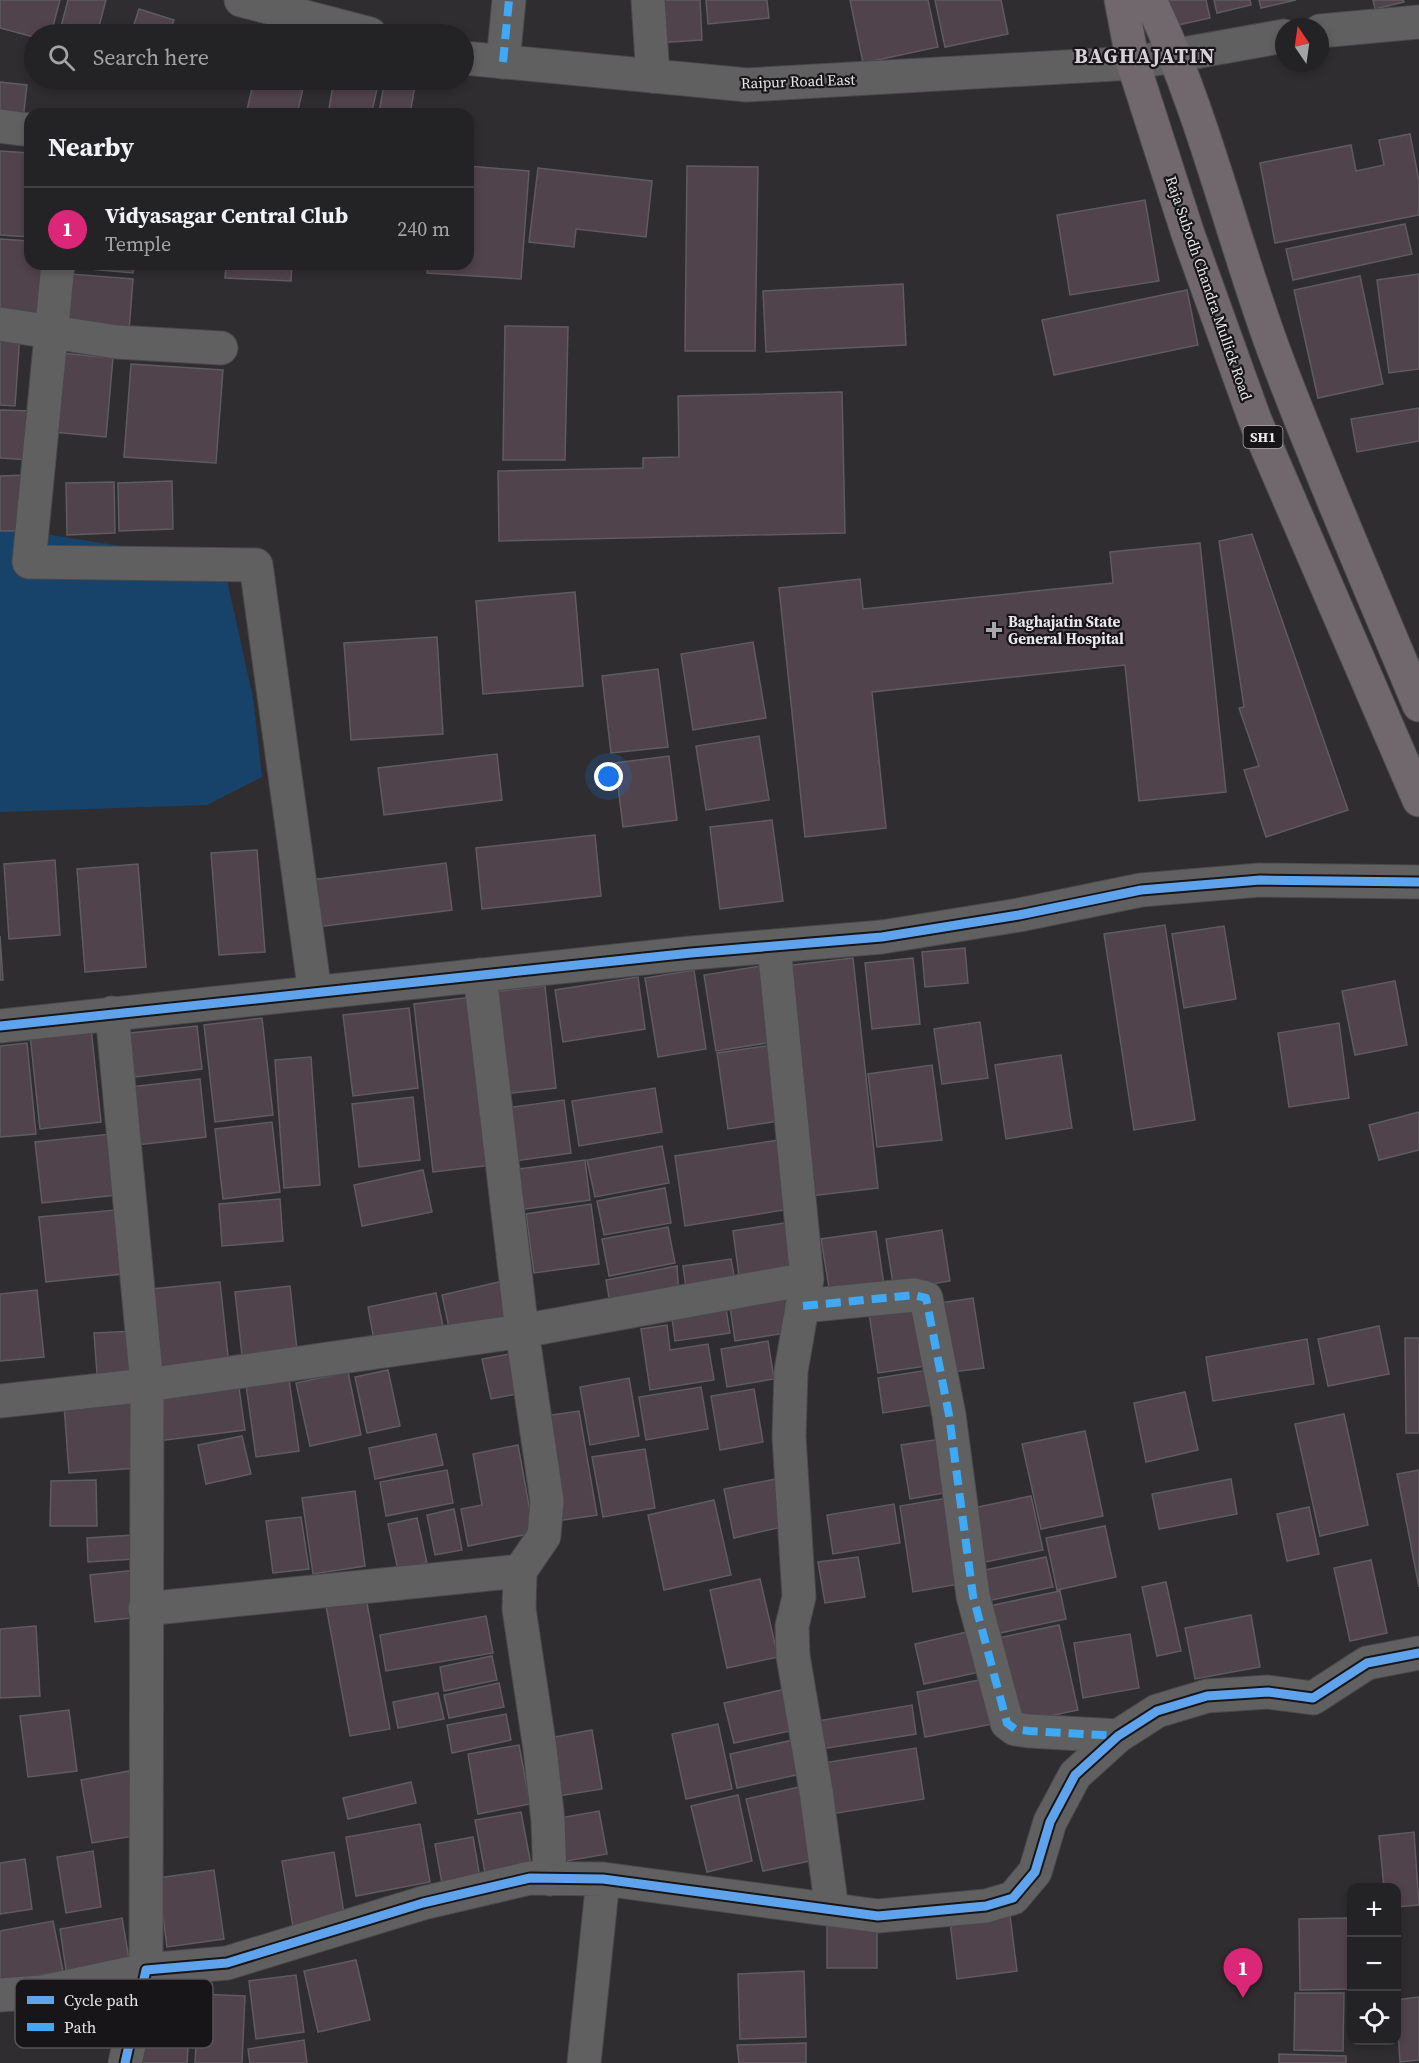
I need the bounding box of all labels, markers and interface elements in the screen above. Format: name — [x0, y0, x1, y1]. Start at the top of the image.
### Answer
north arrow — [1275, 18, 1329, 72]
search box — [24, 24, 474, 90]
icon: search — [45, 41, 78, 74]
district label: BAGHAJATIN — [1074, 41, 1216, 70]
text: Search here — [93, 42, 209, 72]
street label: Raipur Road East — [740, 69, 856, 93]
text: Nearby — [48, 129, 134, 165]
street label: Raja Subodh Chandra Mullick Road — [1161, 173, 1258, 403]
text: Vidyasagar Central Club — [105, 200, 348, 230]
text: 1 — [62, 215, 73, 243]
text: 240 m — [397, 215, 450, 243]
text: Temple — [105, 230, 171, 258]
road number: SH1 — [1244, 426, 1282, 448]
place label: Baghajatin State General Hospital — [1008, 611, 1124, 649]
marker: Baghajatin State General Hospital — [985, 621, 1003, 639]
your location — [594, 762, 623, 791]
map controls — [1347, 1883, 1401, 2045]
button: + — [1347, 1883, 1401, 1937]
button: − — [1347, 1937, 1401, 1991]
pin: 1 — [1224, 1948, 1262, 1998]
legend — [15, 1979, 213, 2048]
text: Cycle path — [64, 1989, 139, 2011]
button: locate — [1347, 1991, 1401, 2045]
text: Path — [64, 2016, 97, 2038]

